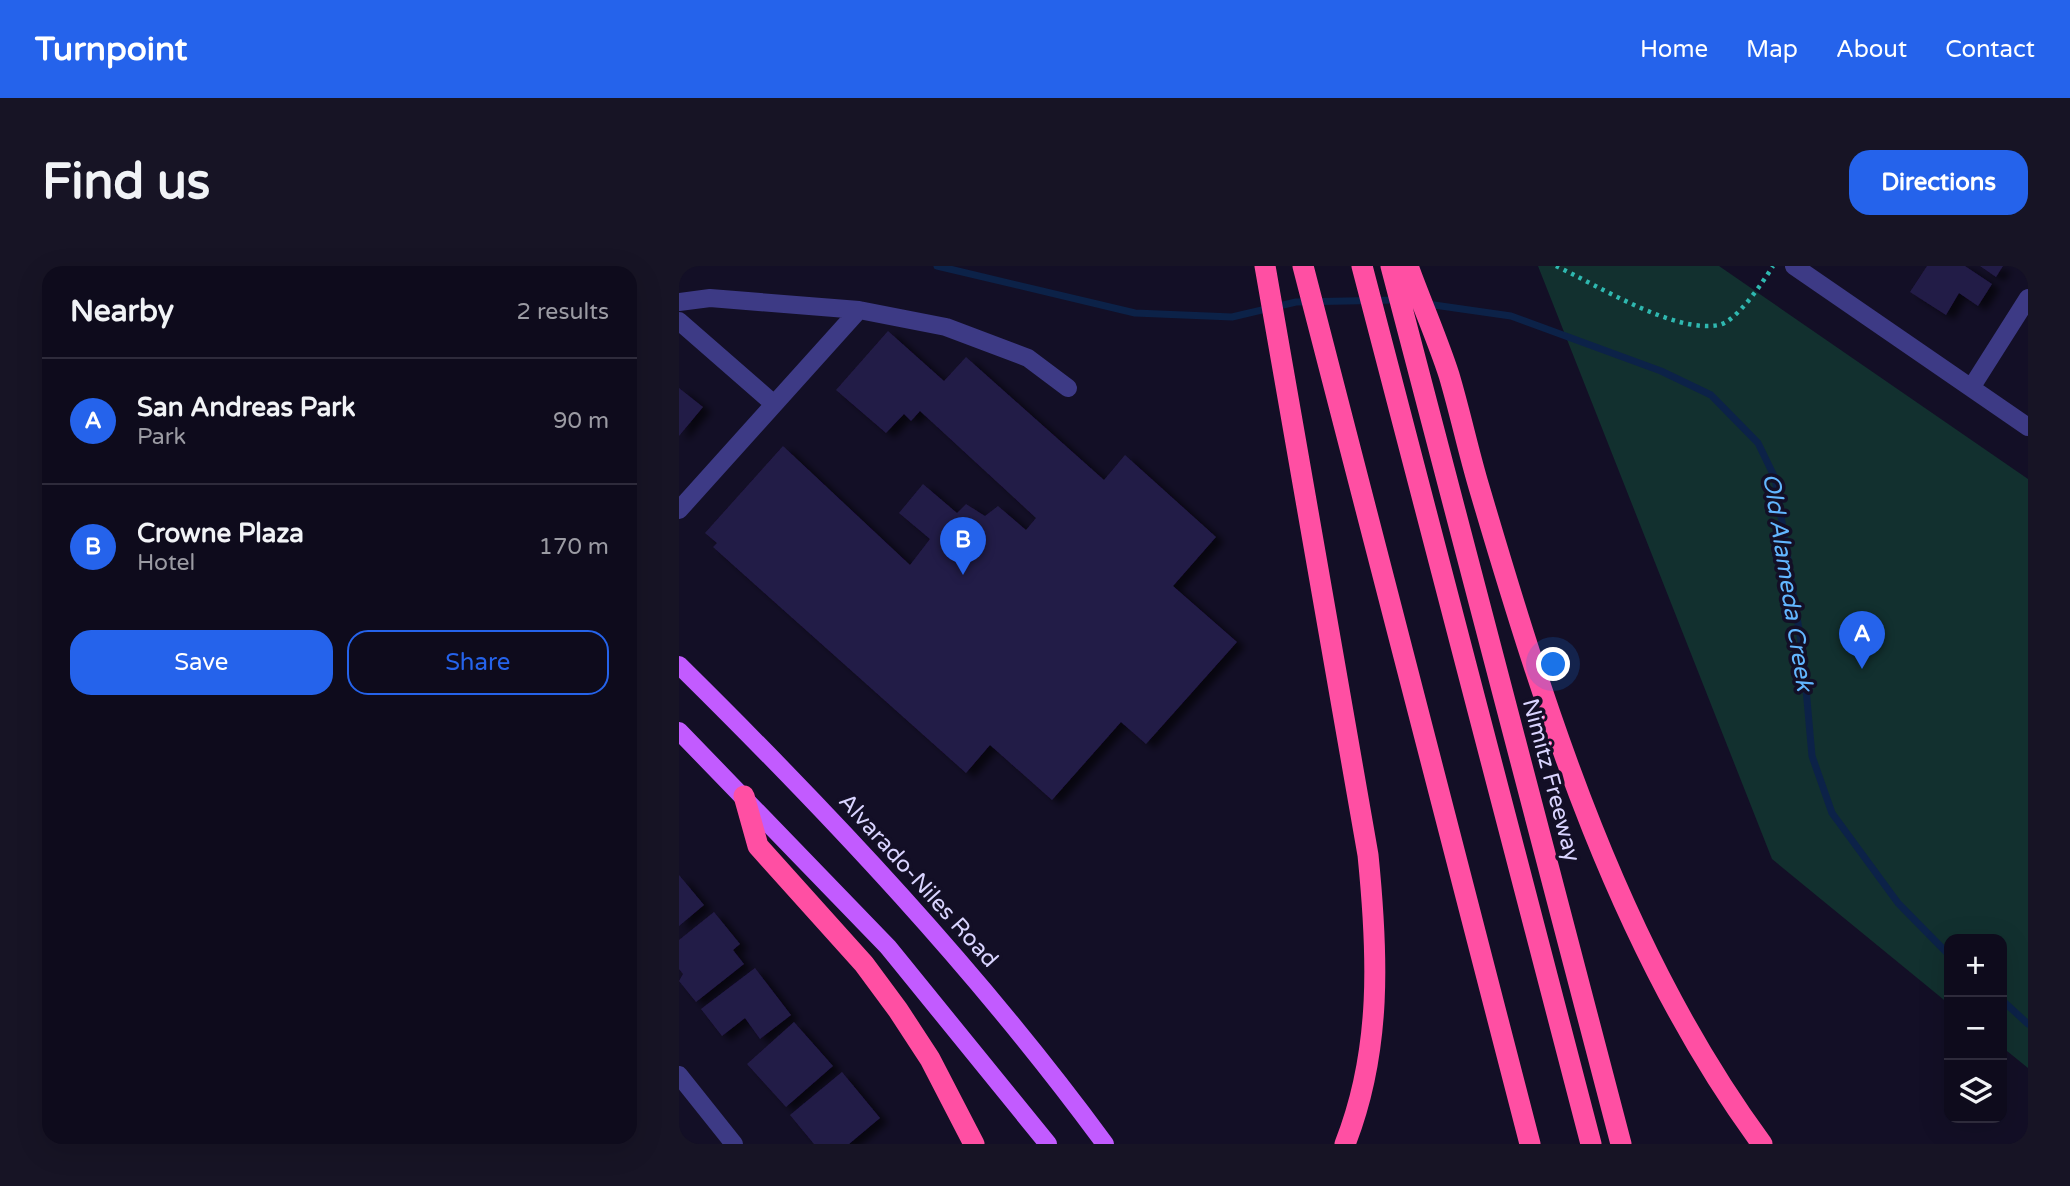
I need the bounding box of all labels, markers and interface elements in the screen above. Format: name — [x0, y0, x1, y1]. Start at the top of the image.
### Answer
text: Turnpoint — [35, 30, 187, 69]
text: Home — [1640, 35, 1708, 64]
text: Map — [1746, 35, 1798, 64]
text: About — [1836, 35, 1907, 64]
text: Contact — [1945, 35, 2035, 64]
button: Directions — [1849, 150, 2028, 215]
text: Find us — [42, 153, 210, 212]
text: Nearby — [70, 293, 174, 330]
text: 2 results — [516, 298, 609, 326]
text: San Andreas Park — [137, 392, 355, 423]
text: A — [84, 407, 102, 435]
text: 90 m — [553, 407, 609, 435]
text: Park — [137, 423, 186, 451]
water label: Old Alameda Creek — [1756, 471, 1819, 695]
pin: B — [940, 517, 986, 575]
text: Crowne Plaza — [137, 518, 304, 549]
text: B — [85, 533, 101, 561]
text: 170 m — [539, 533, 609, 561]
text: Hotel — [137, 549, 195, 577]
pin: A — [1839, 611, 1885, 669]
button: Save — [70, 630, 333, 695]
button: Share — [347, 630, 609, 695]
your location — [1536, 647, 1570, 681]
street label: Nimitz Freeway — [1516, 696, 1586, 865]
street label: Alvarado-Niles Road — [833, 788, 1004, 974]
map controls — [1944, 934, 2007, 1123]
button: + — [1944, 934, 2007, 997]
button: − — [1944, 997, 2007, 1060]
button: layers — [1944, 1060, 2007, 1123]

